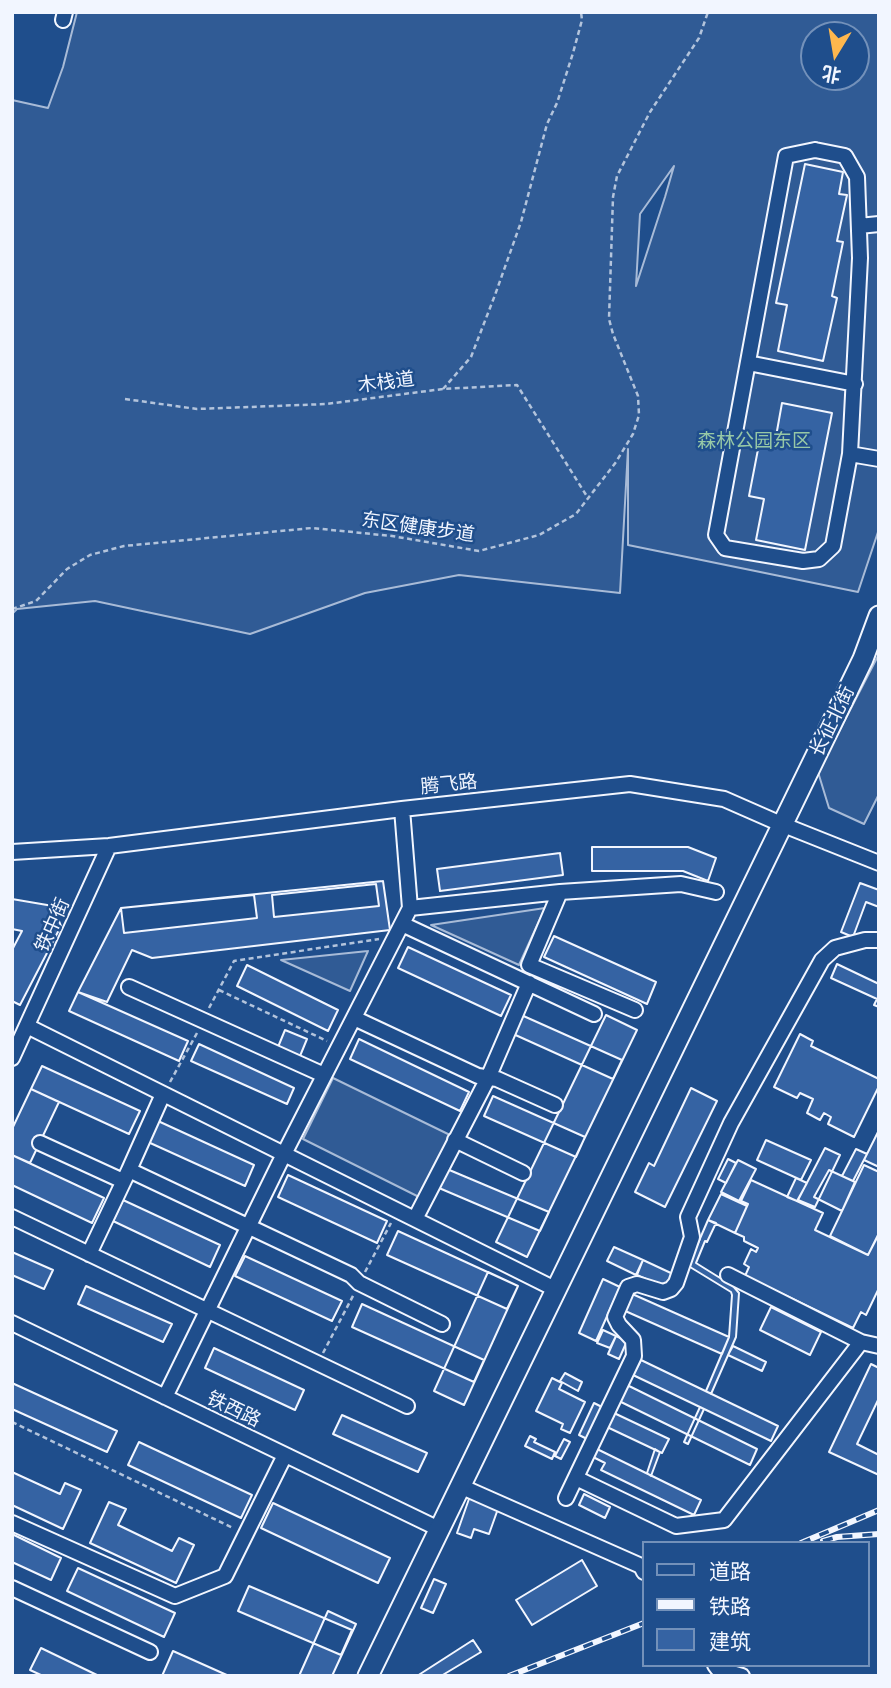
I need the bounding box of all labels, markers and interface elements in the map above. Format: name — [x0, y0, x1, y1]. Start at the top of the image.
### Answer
north arrow — [800, 21, 870, 91]
text: 北 — [820, 62, 843, 88]
street label: 木栈道 — [356, 367, 416, 397]
park label: 森林公园东区 — [697, 430, 811, 452]
street label: 东区健康步道 — [360, 508, 476, 546]
street label: 长征北街 — [805, 682, 859, 760]
street label: 腾飞路 — [419, 770, 479, 798]
street label: 铁中街 — [30, 894, 74, 956]
street label: 铁西路 — [203, 1386, 265, 1432]
legend — [642, 1541, 870, 1667]
text: 道路 — [709, 1558, 751, 1583]
text: 铁路 — [709, 1593, 751, 1618]
text: 建筑 — [709, 1628, 751, 1653]

